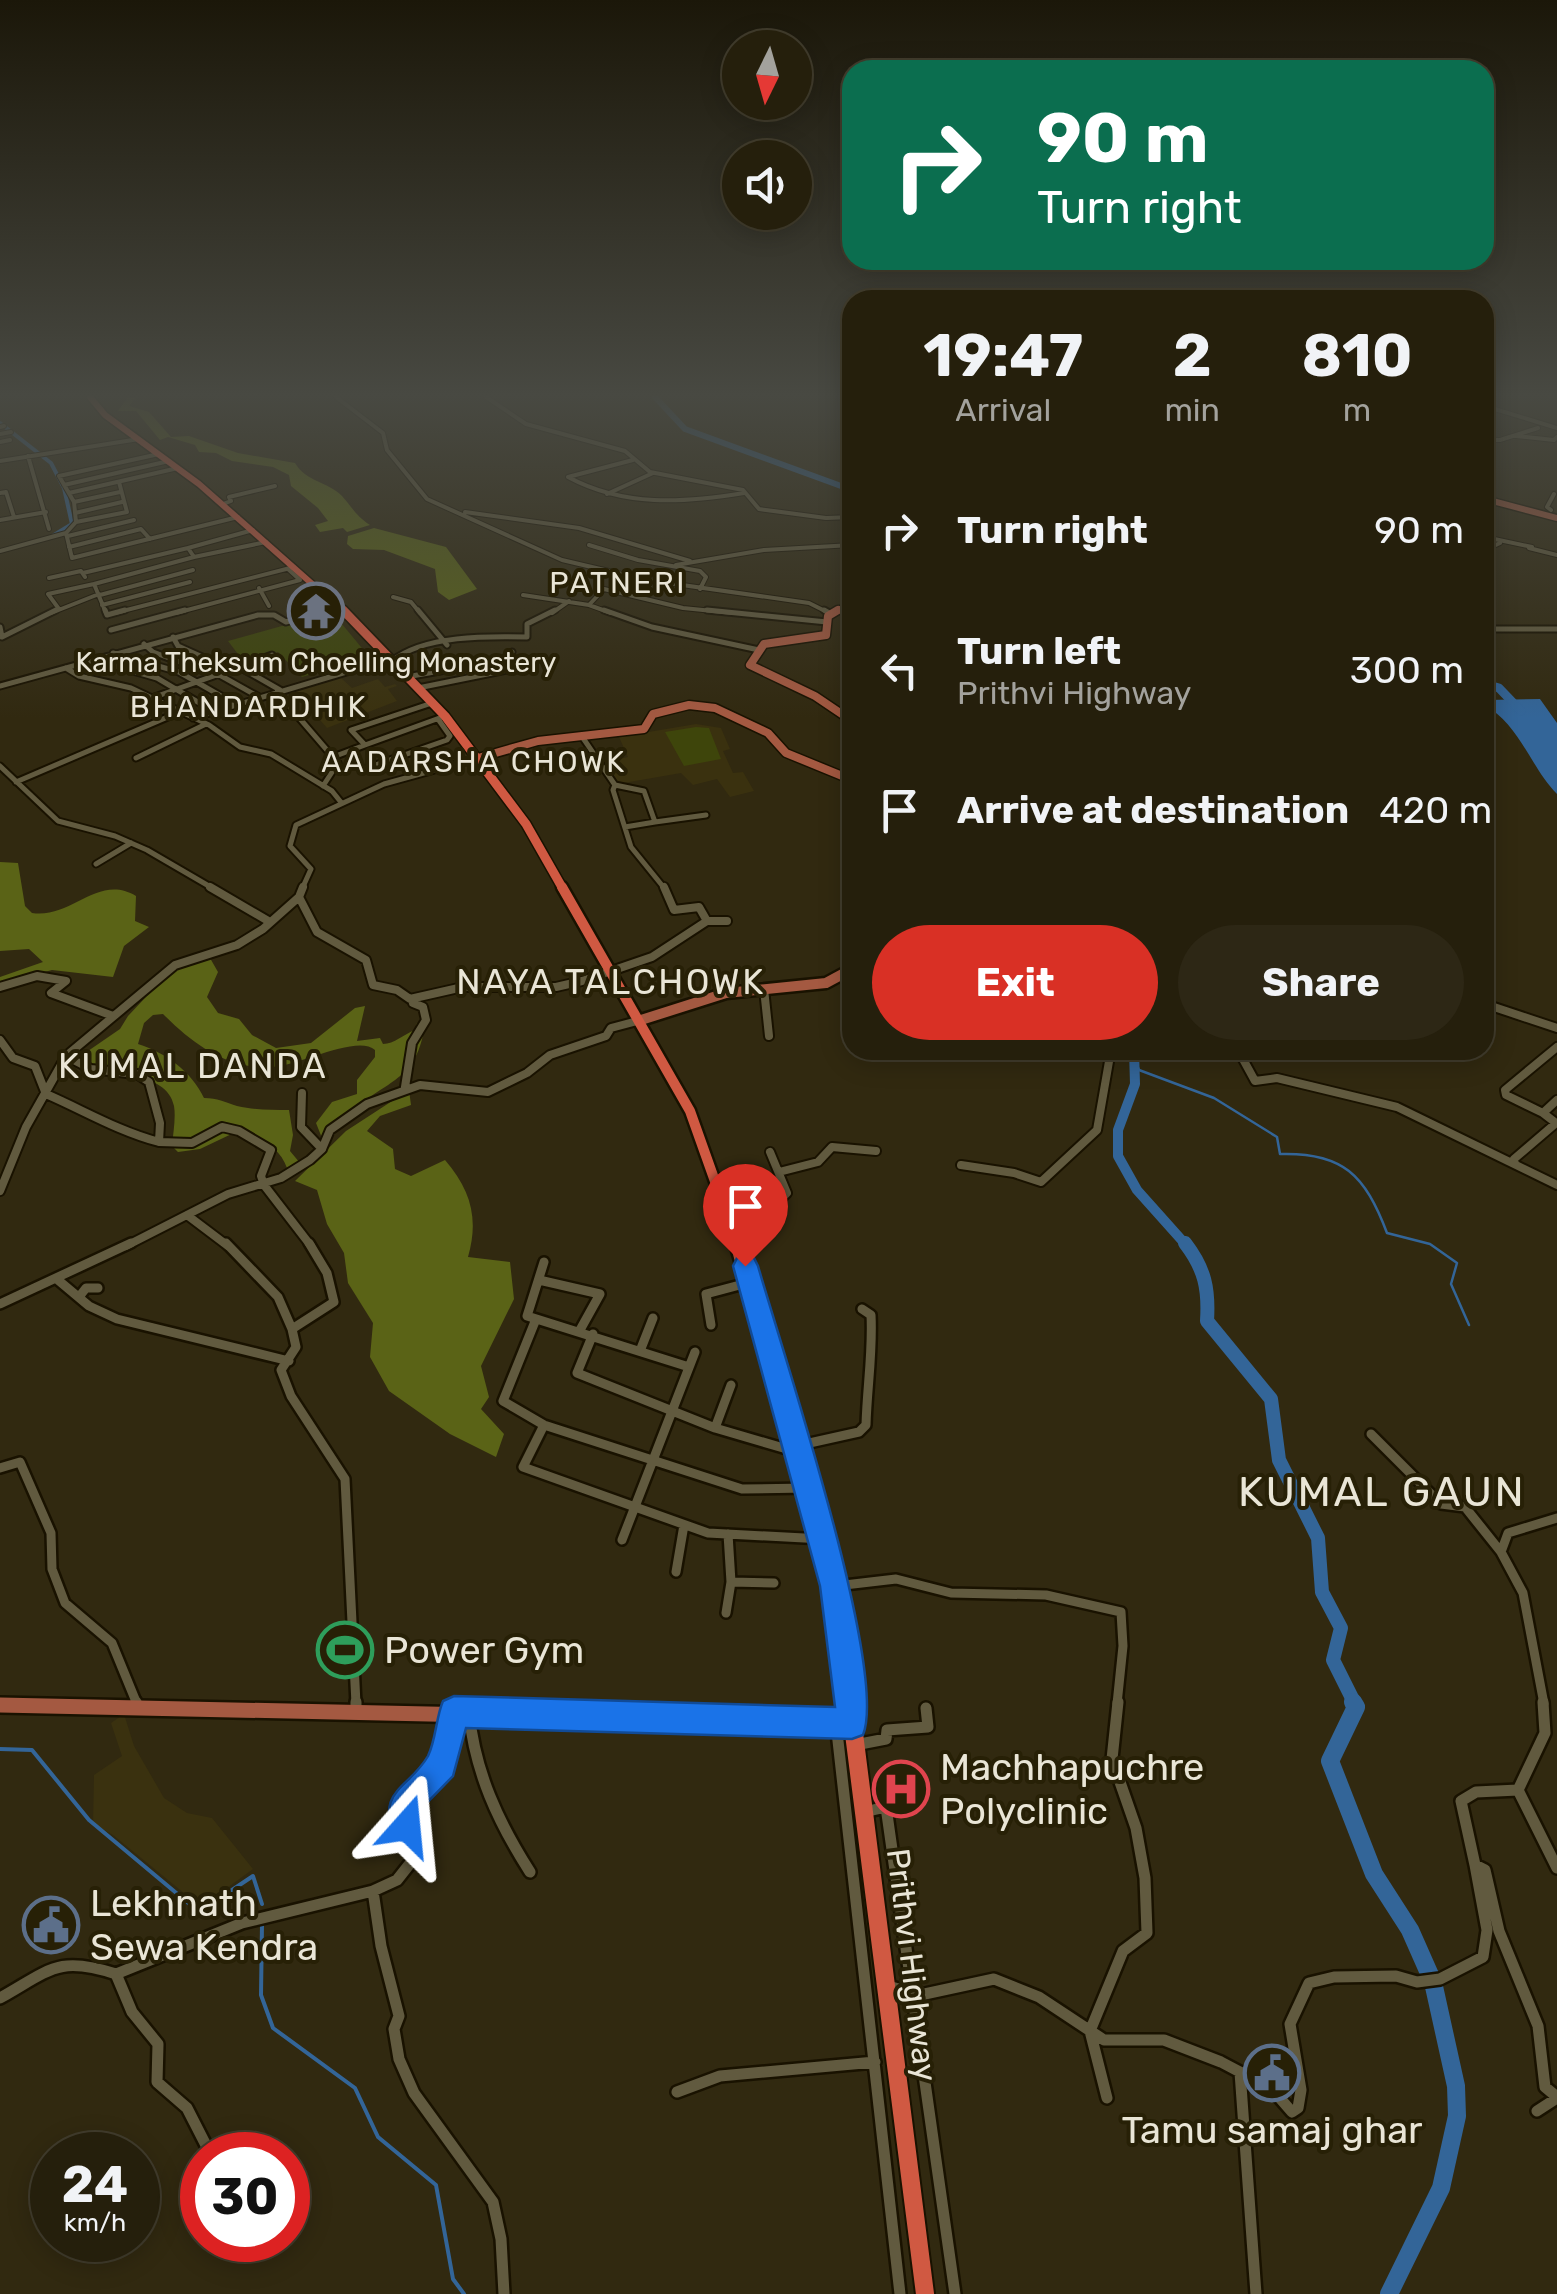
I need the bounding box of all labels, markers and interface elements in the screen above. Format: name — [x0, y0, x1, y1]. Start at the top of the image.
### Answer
north arrow — [722, 30, 812, 120]
map controls — [722, 30, 812, 230]
text: 90 m — [1037, 97, 1209, 180]
icon: right — [872, 100, 1002, 230]
button: sound — [722, 140, 812, 230]
text: Turn right — [1037, 181, 1241, 234]
text: 19:47 — [923, 320, 1083, 391]
text: 2 — [1173, 320, 1212, 391]
text: 810 — [1301, 320, 1413, 391]
text: Arrival — [955, 391, 1051, 429]
text: min — [1164, 391, 1220, 429]
text: m — [1343, 391, 1371, 429]
icon: right — [872, 503, 927, 558]
text: Turn right — [957, 507, 1148, 553]
text: 90 m — [1374, 507, 1464, 553]
district label: PATNERI — [549, 565, 687, 601]
temple icon: Karma Theksum Choelling Monastery — [286, 581, 346, 641]
text: Turn left — [957, 628, 1121, 674]
icon: left — [872, 643, 927, 698]
place label: Karma Theksum Choelling Monastery — [76, 646, 556, 679]
text: 300 m — [1350, 647, 1464, 693]
text: Prithvi Highway — [957, 674, 1191, 712]
district label: BHANDARDHIK — [130, 689, 368, 725]
district label: AADARSHA CHOWK — [321, 744, 627, 780]
icon: arrive — [872, 783, 927, 838]
text: Arrive at destination — [957, 787, 1349, 833]
text: 420 m — [1379, 787, 1492, 833]
button: Exit — [872, 925, 1158, 1040]
button: Share — [1178, 925, 1464, 1040]
district label: NAYA TALCHOWK — [456, 961, 766, 1003]
district label: KUMAL DANDA — [58, 1045, 328, 1087]
pin — [703, 1164, 788, 1267]
icon: arrive — [718, 1179, 773, 1234]
district label: KUMAL GAUN — [1238, 1467, 1526, 1517]
sports icon: Power Gym — [315, 1620, 375, 1680]
place label: Power Gym — [384, 1627, 584, 1673]
place label: Machhapuchre Polyclinic — [940, 1744, 1204, 1834]
hospital icon: Machhapuchre Polyclinic — [871, 1759, 931, 1819]
position arrow — [355, 1774, 459, 1878]
street label: Prithvi Highway — [879, 1846, 945, 2084]
place label: Lekhnath Sewa Kendra — [90, 1880, 318, 1970]
public building icon: Lekhnath Sewa Kendra — [21, 1895, 81, 1955]
public building icon: Tamu samaj ghar — [1242, 2043, 1302, 2103]
place label: Tamu samaj ghar — [1121, 2107, 1423, 2153]
speed limit sign: 30 — [180, 2132, 310, 2262]
text: 24 — [62, 2155, 128, 2215]
text: km/h — [64, 2208, 126, 2237]

